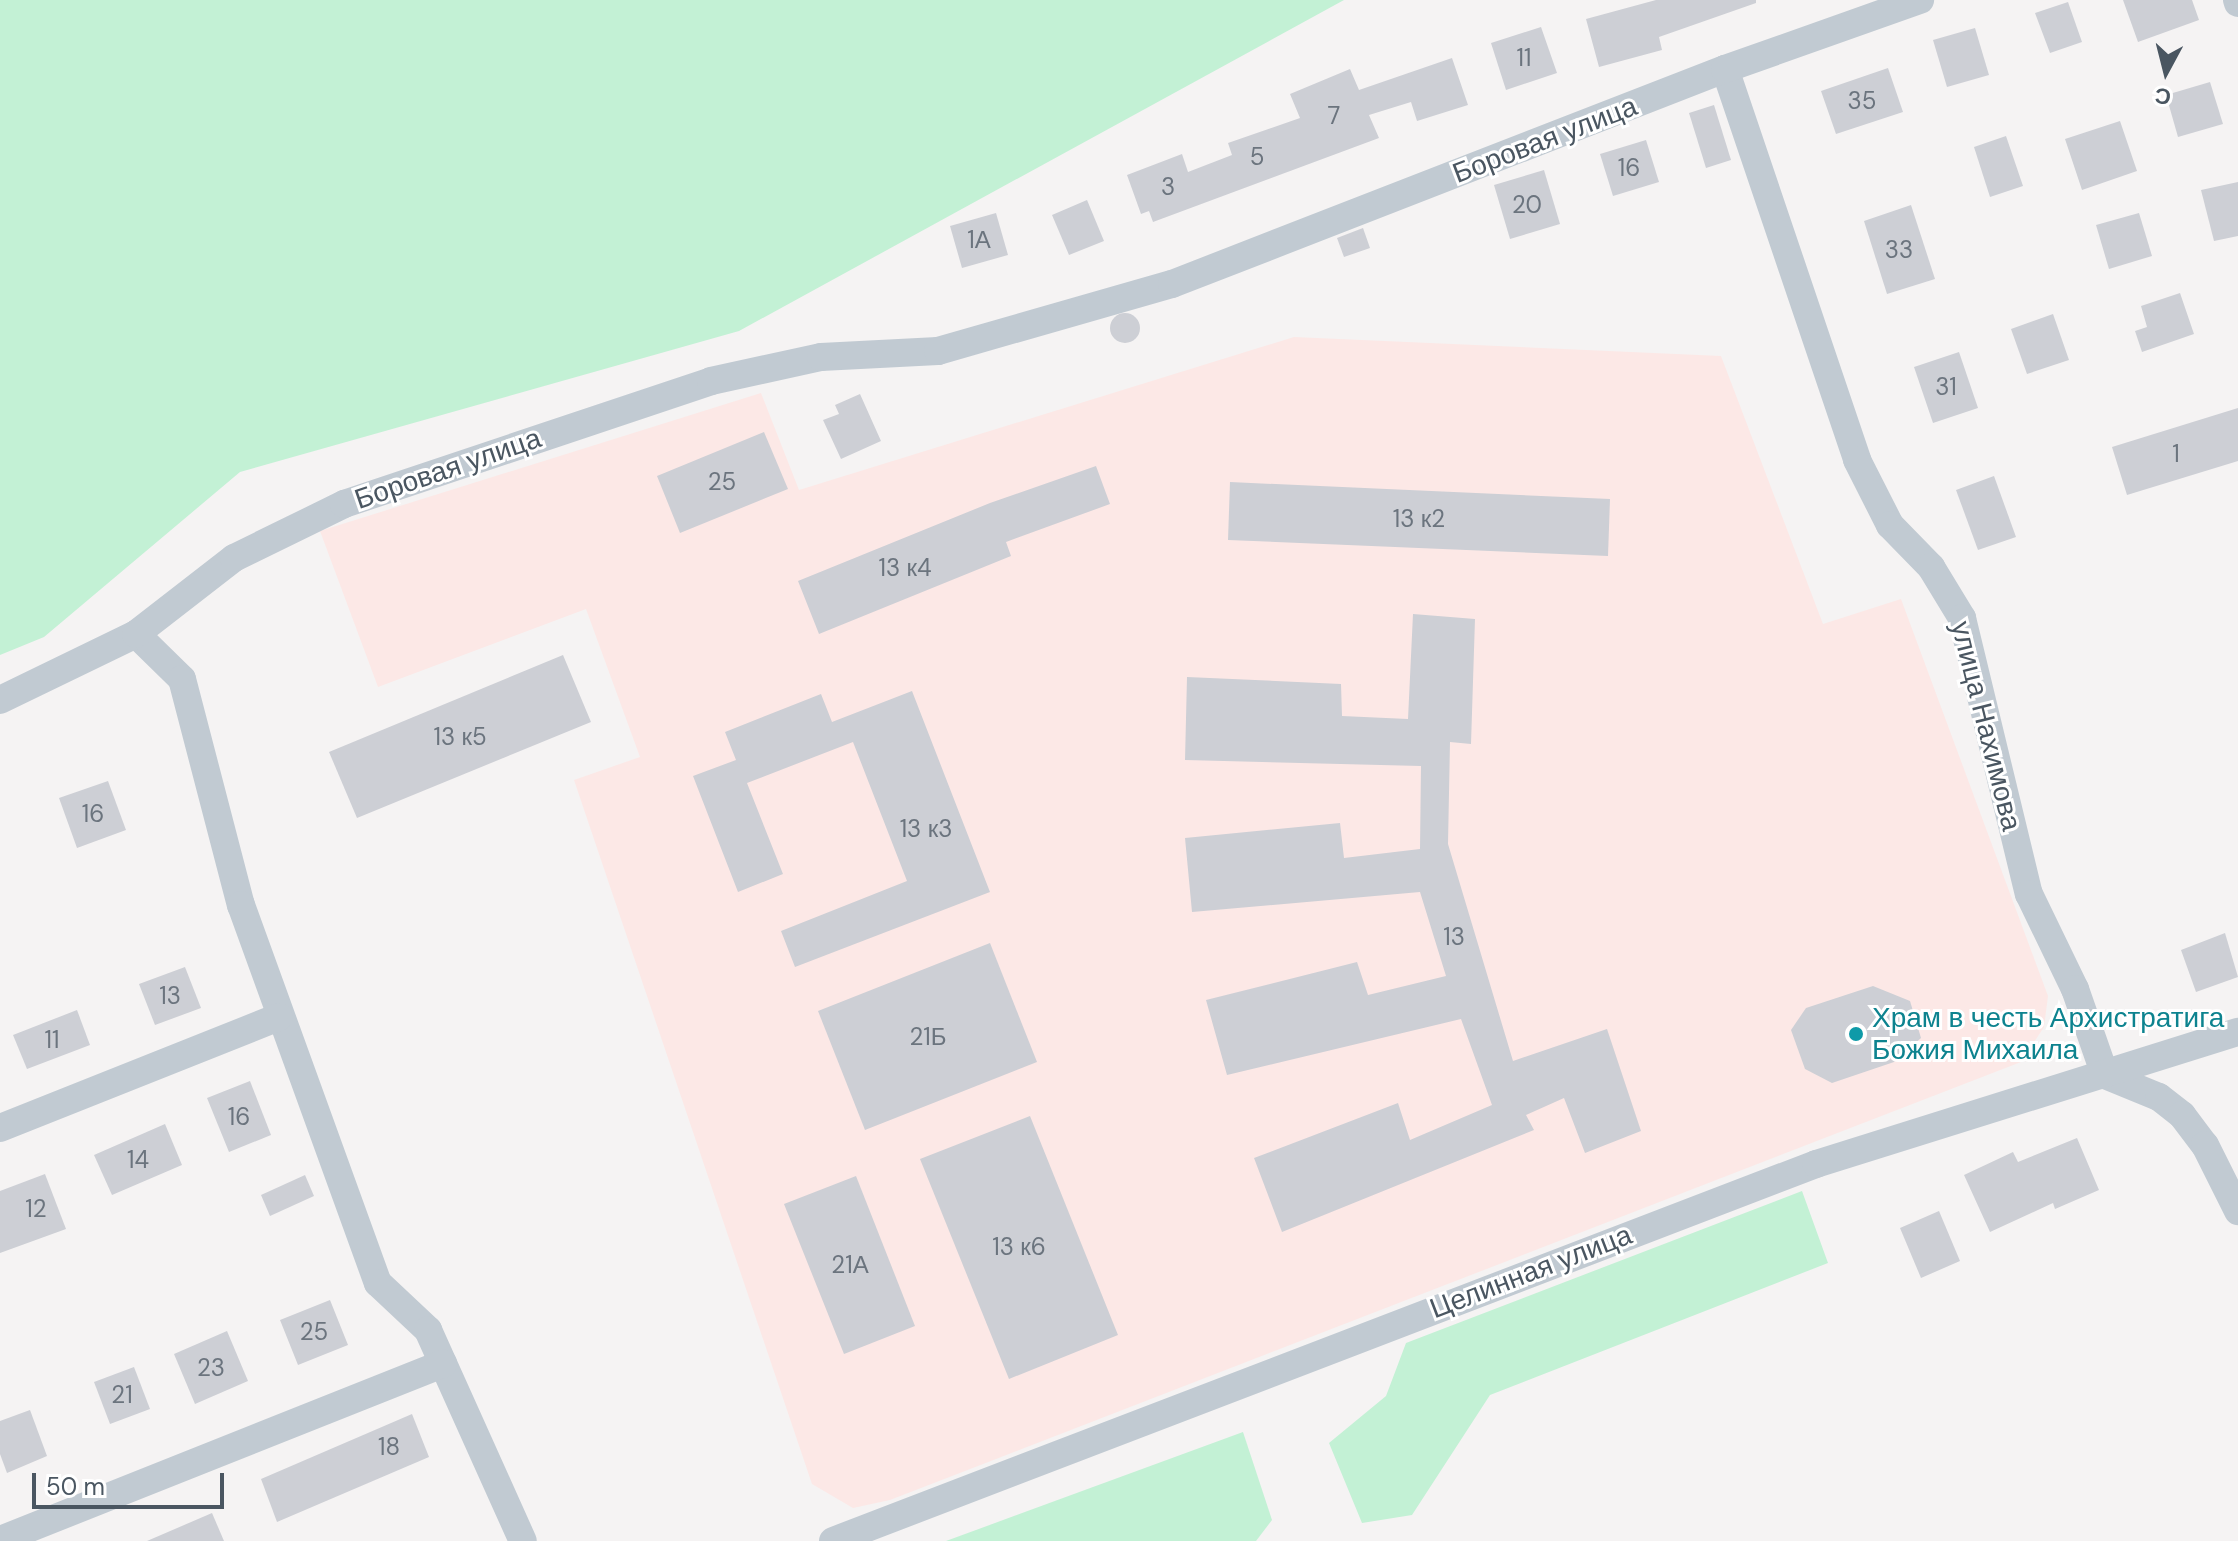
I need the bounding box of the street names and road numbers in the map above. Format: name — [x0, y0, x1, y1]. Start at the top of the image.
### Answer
street label: Боровая улица — [1448, 89, 1642, 191]
street label: Боровая улица — [350, 421, 546, 517]
street label: улица Нахимова — [1944, 618, 2028, 834]
street label: Целинная улица — [1425, 1218, 1637, 1326]

